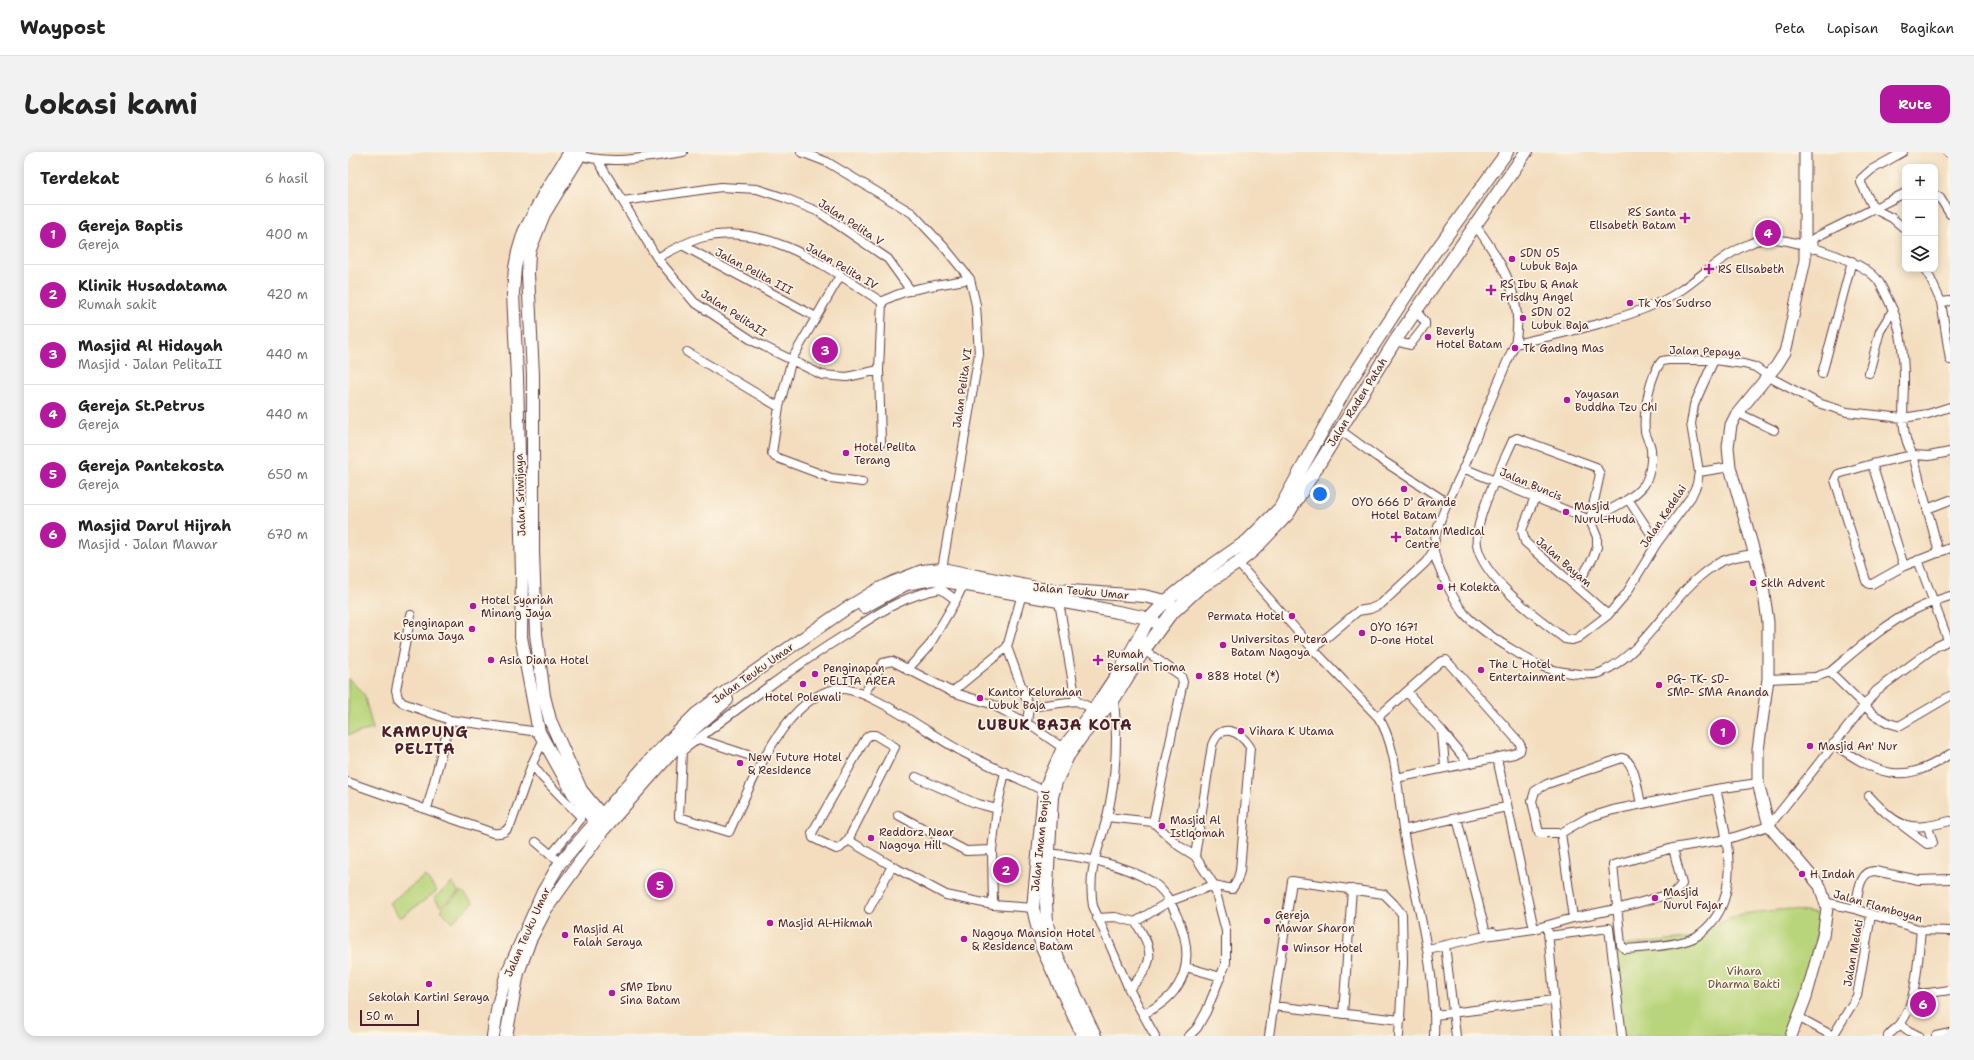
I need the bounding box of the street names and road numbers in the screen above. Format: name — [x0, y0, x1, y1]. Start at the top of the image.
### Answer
street label: Jalan Pelita V — [815, 196, 887, 249]
street label: Jalan Pelita IV — [803, 240, 881, 293]
street label: Jalan Pelita III — [712, 245, 795, 298]
street label: Jalan PelitaII — [698, 286, 770, 340]
street label: Jalan Pepaya — [1669, 343, 1741, 360]
street label: Jalan Pelita VI — [949, 347, 976, 429]
street label: Jalan Raden Patah — [1324, 355, 1391, 450]
street label: Jalan Sriwijaya — [512, 453, 529, 537]
street label: Jalan Buncis — [1497, 464, 1565, 504]
street label: Jalan Kedelai — [1637, 482, 1690, 551]
street label: Jalan Bayam — [1533, 534, 1595, 591]
street label: Jalan Teuku Umar — [1032, 580, 1130, 603]
street label: Jalan Teuku Umar — [709, 640, 797, 707]
street label: Jalan Imam Bonjol — [1028, 789, 1053, 892]
street label: Jalan Teuku Umar — [501, 885, 554, 979]
street label: Jalan Flamboyan — [1831, 887, 1925, 926]
street label: Jalan Melati — [1840, 918, 1867, 988]

